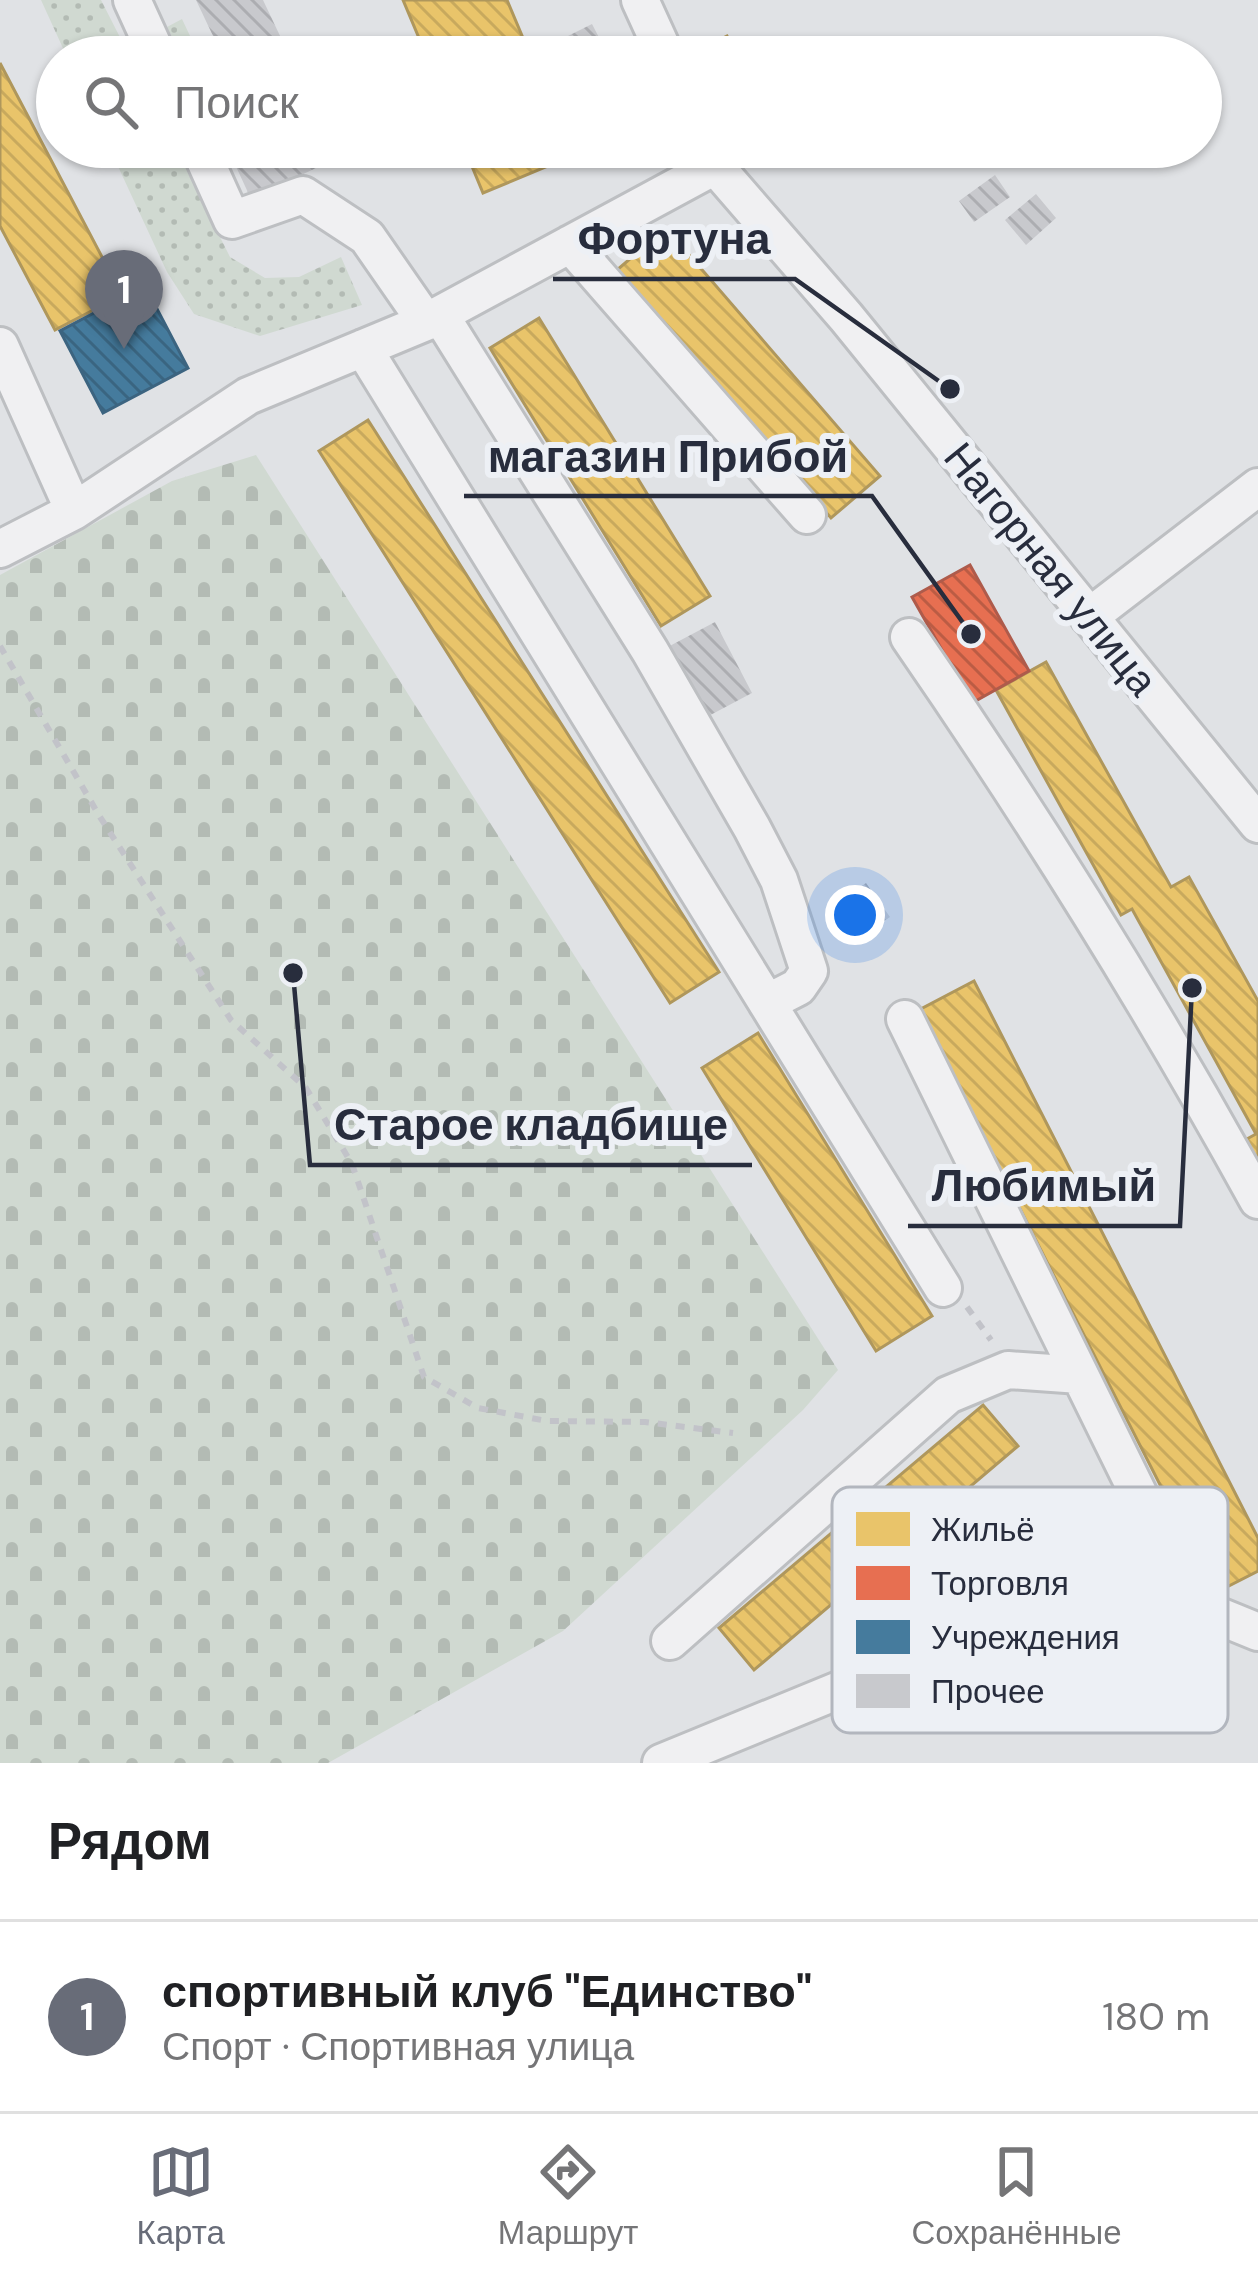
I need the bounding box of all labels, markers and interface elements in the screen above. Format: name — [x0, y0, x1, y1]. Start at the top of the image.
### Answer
search box — [36, 36, 1222, 168]
icon: search — [78, 69, 144, 135]
text: Поиск — [174, 73, 299, 132]
callout: Фортуна — [553, 198, 795, 279]
text: Фортуна — [577, 209, 772, 268]
pin: 1 — [85, 250, 163, 349]
callout: магазин Прибой — [464, 415, 872, 496]
text: магазин Прибой — [488, 427, 848, 486]
street label: Нагорная улица — [932, 431, 1171, 708]
your location — [825, 885, 885, 945]
callout: Старое кладбище — [310, 1084, 752, 1165]
text: Старое кладбище — [334, 1095, 728, 1154]
callout: Любимый — [908, 1145, 1180, 1226]
text: Любимый — [932, 1156, 1156, 1215]
legend — [832, 1487, 1228, 1733]
text: Жильё — [931, 1508, 1035, 1551]
text: Торговля — [931, 1562, 1069, 1605]
text: Учреждения — [931, 1616, 1120, 1659]
text: Прочее — [931, 1670, 1045, 1713]
text: Рядом — [48, 1808, 212, 1875]
text: спортивный клуб "Единство" — [162, 1962, 812, 2021]
text: 1 — [80, 1991, 94, 2042]
text: 180 m — [1102, 1991, 1210, 2042]
text: Спорт · Спортивная улица — [162, 2021, 634, 2072]
tab: Карта — [136, 2139, 225, 2254]
tab: Маршрут — [498, 2139, 638, 2254]
tab: Сохранённые — [911, 2139, 1122, 2254]

